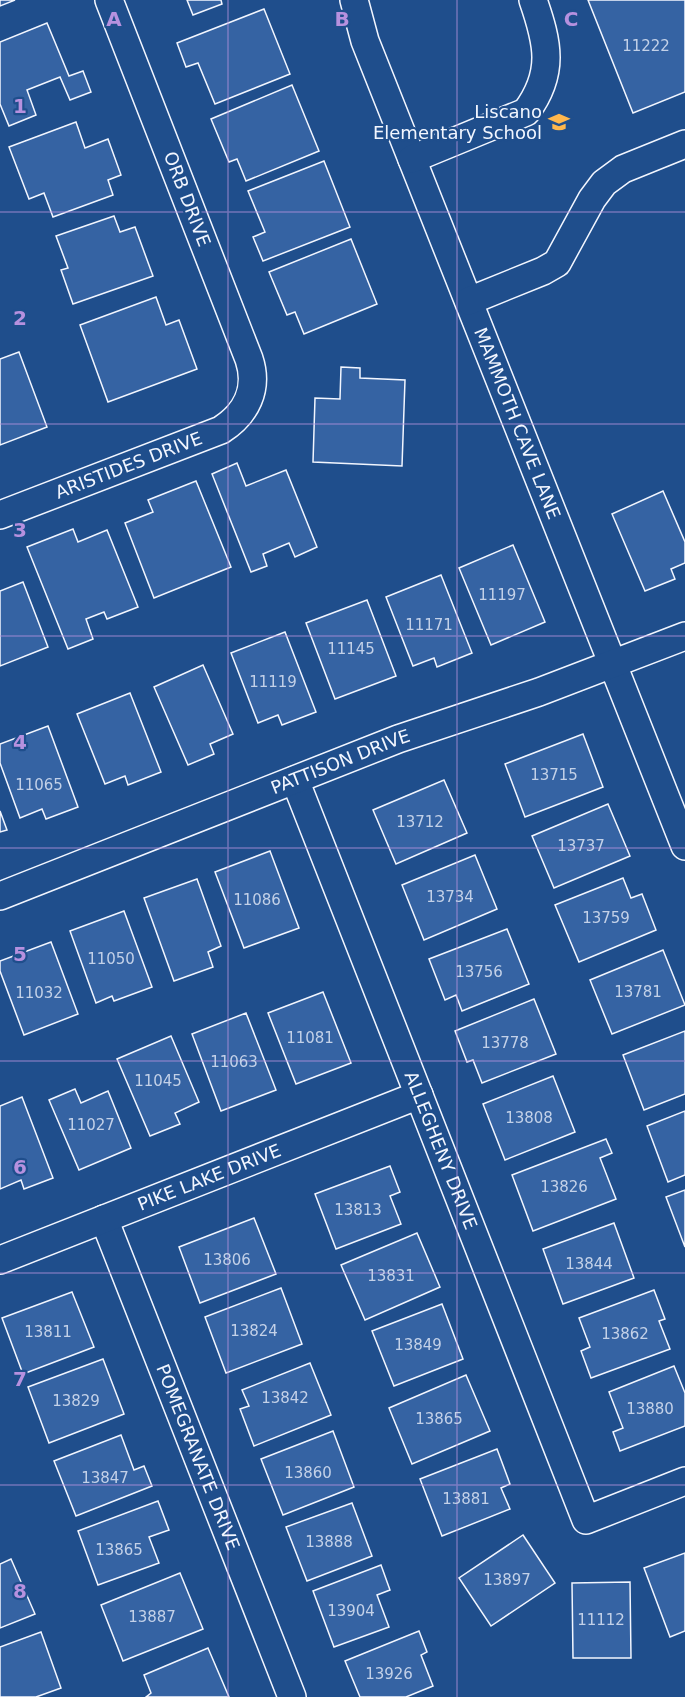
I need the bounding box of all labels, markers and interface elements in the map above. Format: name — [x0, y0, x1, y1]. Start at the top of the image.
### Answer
text: A — [106, 7, 122, 31]
text: B — [334, 7, 350, 31]
text: C — [564, 7, 578, 31]
house number: 11222 — [622, 37, 670, 55]
text: 1 — [13, 94, 27, 118]
place label: Liscano Elementary School — [373, 101, 542, 143]
school or university icon: Liscano Elementary School — [547, 110, 571, 134]
street label: ORB DRIVE — [160, 148, 215, 249]
text: 2 — [13, 306, 27, 330]
street label: MAMMOTH CAVE LANE — [470, 325, 565, 522]
street label: ARISTIDES DRIVE — [52, 427, 205, 503]
text: 3 — [13, 518, 27, 542]
house number: 11197 — [478, 586, 526, 604]
house number: 11171 — [405, 616, 453, 634]
house number: 11145 — [327, 640, 375, 658]
house number: 11119 — [249, 673, 297, 691]
street label: PATTISON DRIVE — [268, 725, 413, 798]
text: 4 — [13, 730, 27, 754]
house number: 13715 — [530, 766, 578, 784]
house number: 11065 — [15, 776, 63, 794]
house number: 13712 — [396, 813, 444, 831]
house number: 13737 — [557, 837, 605, 855]
house number: 13734 — [426, 888, 474, 906]
house number: 11086 — [233, 891, 281, 909]
house number: 13759 — [582, 909, 630, 927]
text: 5 — [13, 942, 27, 966]
house number: 11050 — [87, 950, 135, 968]
house number: 13756 — [455, 963, 503, 981]
house number: 13781 — [614, 983, 662, 1001]
house number: 11032 — [15, 984, 63, 1002]
house number: 11081 — [286, 1029, 334, 1047]
house number: 13778 — [481, 1034, 529, 1052]
house number: 11063 — [210, 1053, 258, 1071]
street label: ALLEGHENY DRIVE — [401, 1068, 482, 1232]
house number: 11045 — [134, 1072, 182, 1090]
house number: 13808 — [505, 1109, 553, 1127]
house number: 11027 — [67, 1116, 115, 1134]
street label: PIKE LAKE DRIVE — [135, 1139, 284, 1215]
text: 6 — [13, 1155, 27, 1179]
house number: 13826 — [540, 1178, 588, 1196]
house number: 13813 — [334, 1201, 382, 1219]
house number: 13806 — [203, 1251, 251, 1269]
house number: 13844 — [565, 1255, 613, 1273]
house number: 13831 — [367, 1267, 415, 1285]
house number: 13824 — [230, 1322, 278, 1340]
house number: 13811 — [24, 1323, 72, 1341]
house number: 13862 — [601, 1325, 649, 1343]
house number: 13849 — [394, 1336, 442, 1354]
street label: POMEGRANATE DRIVE — [152, 1361, 244, 1553]
text: 7 — [13, 1367, 27, 1391]
house number: 13842 — [261, 1389, 309, 1407]
house number: 13829 — [52, 1392, 100, 1410]
house number: 13880 — [626, 1400, 674, 1418]
house number: 13865 — [415, 1410, 463, 1428]
house number: 13860 — [284, 1464, 332, 1482]
house number: 13847 — [81, 1469, 129, 1487]
house number: 13881 — [442, 1490, 490, 1508]
house number: 13888 — [305, 1533, 353, 1551]
house number: 13865 — [95, 1541, 143, 1559]
house number: 13897 — [483, 1571, 531, 1589]
text: 8 — [13, 1579, 27, 1603]
house number: 13904 — [327, 1602, 375, 1620]
house number: 13887 — [128, 1608, 176, 1626]
house number: 11112 — [577, 1611, 625, 1629]
house number: 13926 — [365, 1665, 413, 1683]

